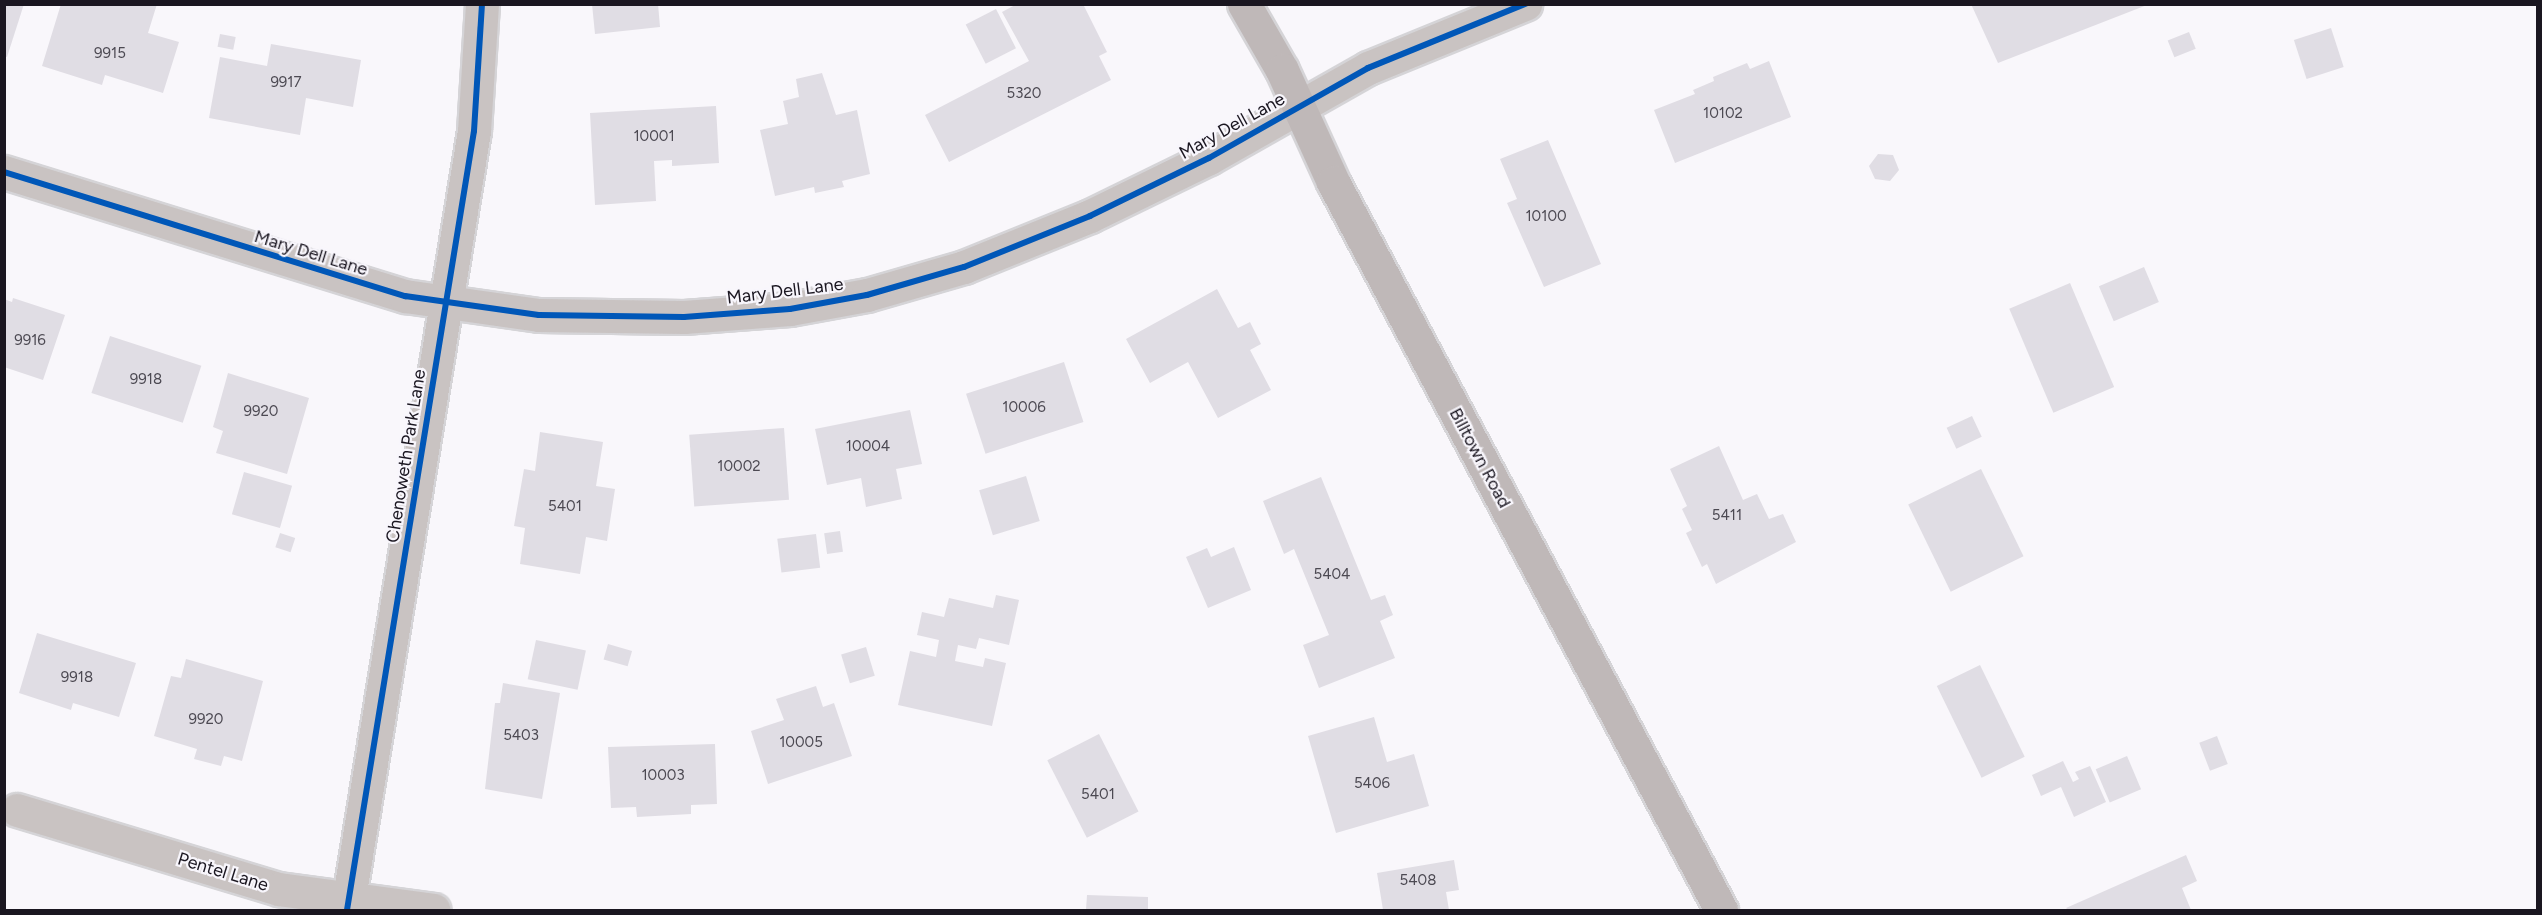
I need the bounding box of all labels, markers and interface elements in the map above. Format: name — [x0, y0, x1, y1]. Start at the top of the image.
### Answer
house number: 9915 — [94, 45, 126, 63]
house number: 9917 — [270, 74, 302, 92]
house number: 5320 — [1007, 85, 1041, 103]
street label: Mary Dell Lane — [1175, 88, 1289, 164]
house number: 10102 — [1703, 105, 1743, 123]
house number: 10001 — [633, 128, 675, 146]
house number: 10100 — [1525, 208, 1567, 226]
street label: Mary Dell Lane — [252, 226, 370, 280]
street label: Mary Dell Lane — [725, 273, 845, 309]
house number: 9916 — [14, 332, 46, 350]
street label: Chenoweth Park Lane — [382, 368, 430, 544]
house number: 9918 — [130, 371, 162, 389]
house number: 10006 — [1002, 399, 1046, 417]
house number: 9920 — [244, 403, 278, 421]
street label: Billtown Road — [1445, 404, 1515, 512]
house number: 10004 — [846, 438, 890, 456]
house number: 10002 — [717, 458, 761, 476]
house number: 5401 — [548, 498, 582, 516]
house number: 5411 — [1712, 507, 1742, 525]
house number: 5404 — [1314, 566, 1350, 584]
house number: 9918 — [61, 669, 93, 687]
house number: 9920 — [189, 711, 223, 729]
house number: 5403 — [503, 727, 539, 745]
house number: 10005 — [779, 734, 823, 752]
house number: 10003 — [641, 767, 685, 785]
house number: 5406 — [1354, 775, 1390, 793]
house number: 5401 — [1081, 786, 1115, 804]
street label: Pentel Lane — [175, 848, 271, 896]
house number: 5408 — [1400, 872, 1436, 890]

